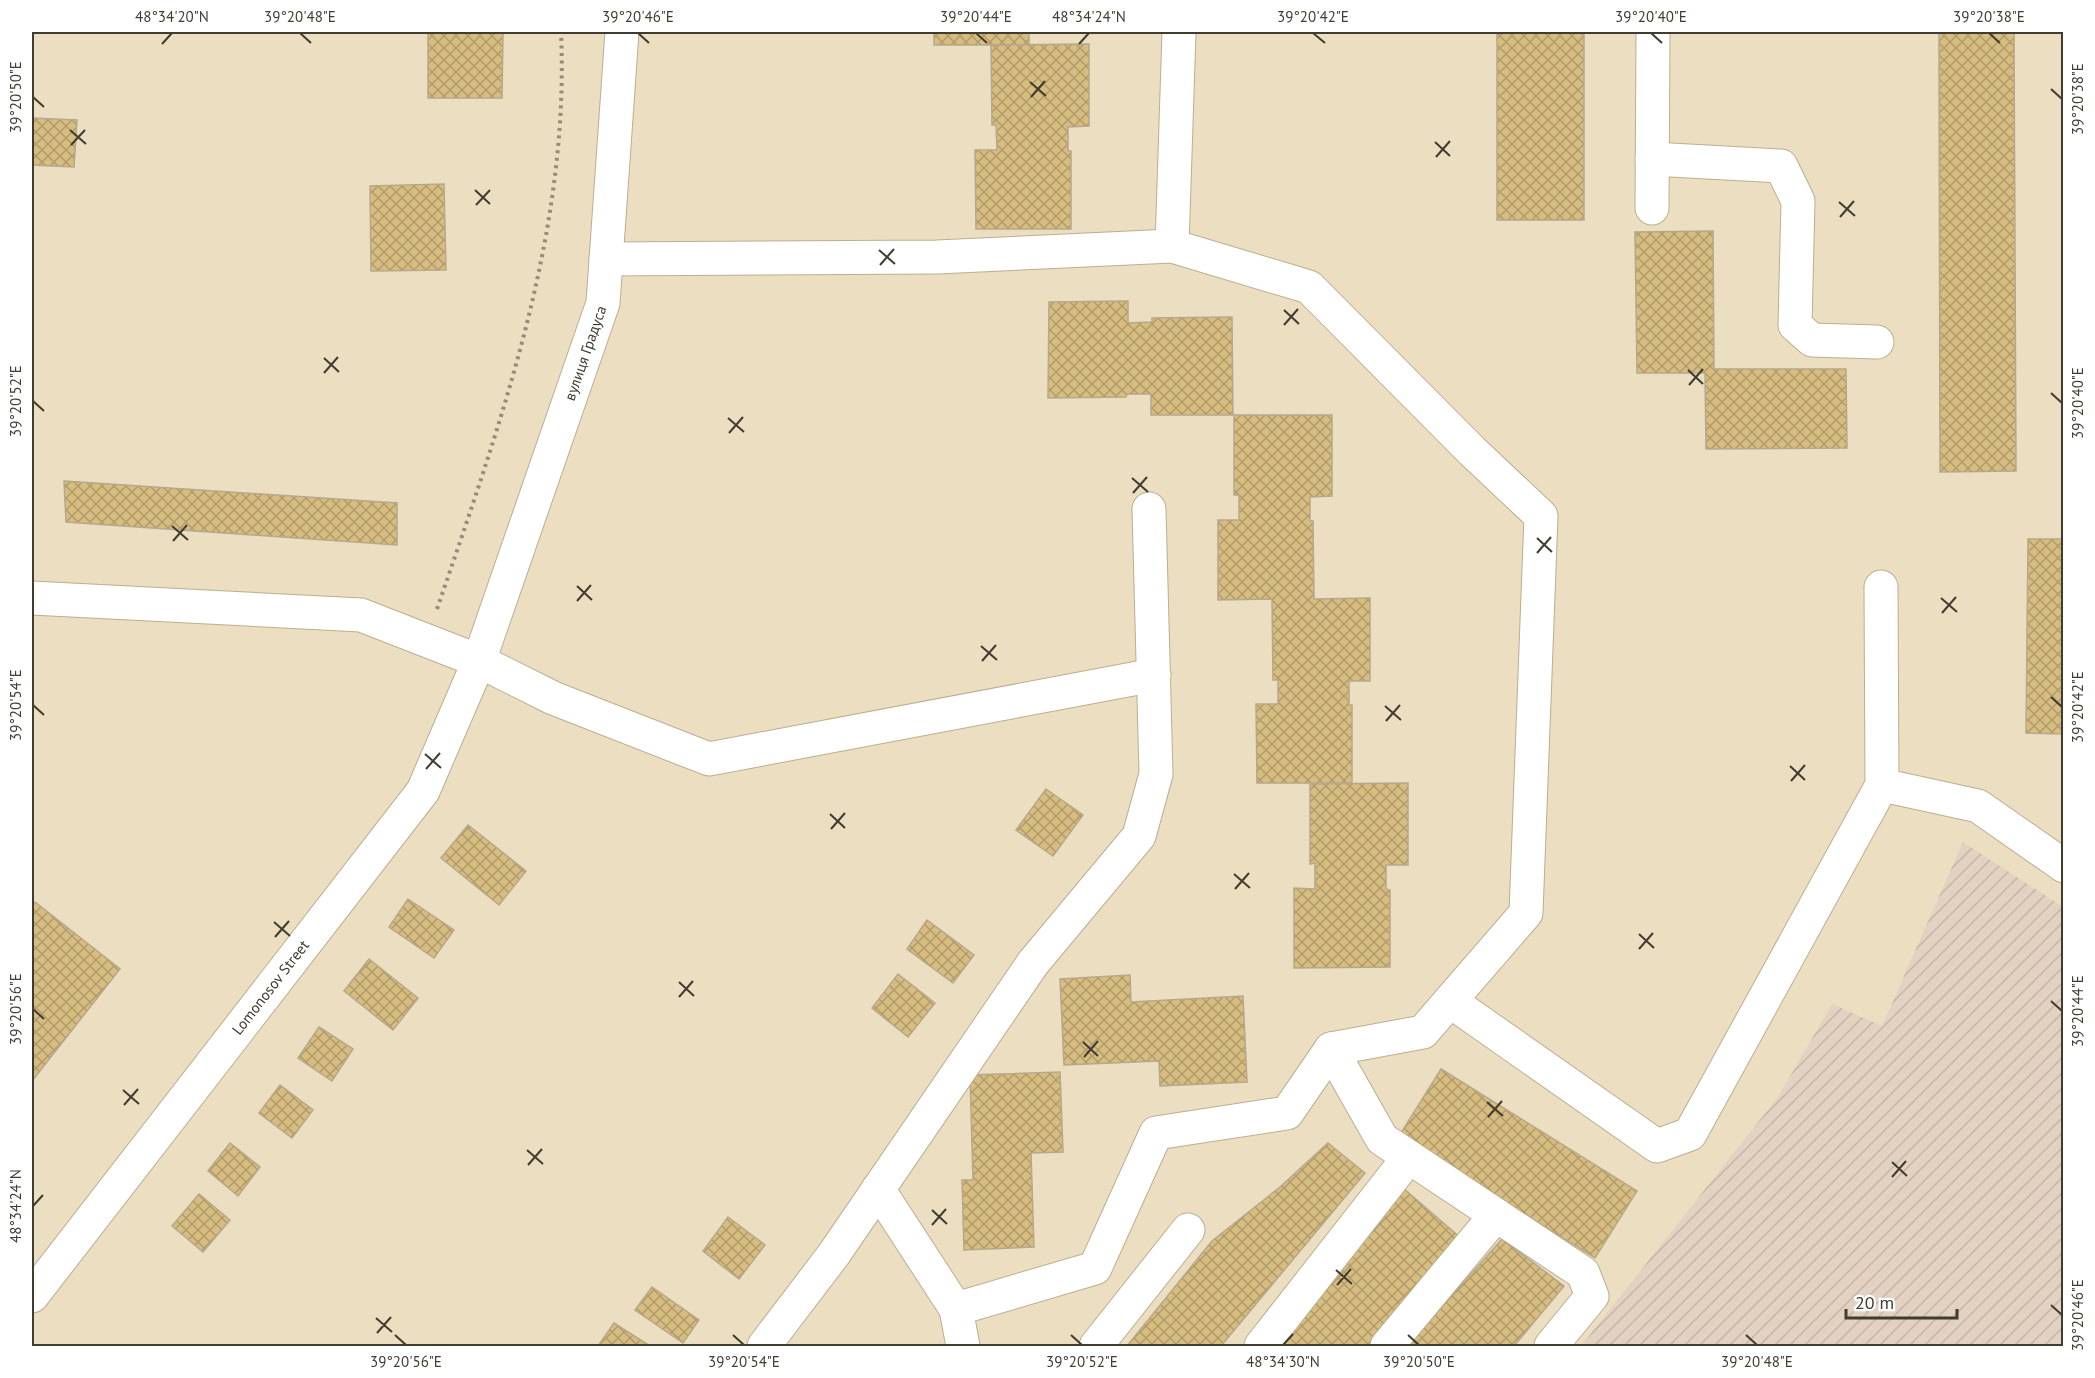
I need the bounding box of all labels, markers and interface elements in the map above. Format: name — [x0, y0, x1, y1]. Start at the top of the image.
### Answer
text: 48°34'20"N — [135, 7, 209, 26]
text: 39°20'48"E — [264, 7, 336, 26]
text: 39°20'46"E — [602, 7, 674, 26]
text: 39°20'44"E — [940, 7, 1012, 26]
text: 48°34'24"N — [1052, 7, 1126, 26]
text: 39°20'42"E — [1277, 7, 1349, 26]
text: 39°20'40"E — [1615, 7, 1687, 26]
text: 39°20'38"E — [1953, 7, 2025, 26]
text: 39°20'50"E — [6, 61, 25, 133]
text: 39°20'38"E — [2068, 63, 2087, 135]
street label: вулиця Градуса — [560, 303, 610, 403]
text: 39°20'52"E — [6, 365, 25, 437]
text: 39°20'40"E — [2068, 367, 2087, 439]
text: 39°20'54"E — [6, 669, 25, 741]
text: 39°20'42"E — [2068, 671, 2087, 743]
street label: Lomonosov Street — [228, 936, 313, 1038]
text: 39°20'56"E — [6, 973, 25, 1045]
text: 39°20'44"E — [2068, 975, 2087, 1047]
text: 48°34'24"N — [6, 1169, 25, 1243]
text: 39°20'46"E — [2068, 1279, 2087, 1351]
scale bar — [1846, 1282, 1957, 1320]
text: 20 m — [1855, 1291, 1894, 1314]
text: 39°20'56"E — [370, 1352, 442, 1371]
text: 39°20'54"E — [708, 1352, 780, 1371]
text: 39°20'52"E — [1046, 1352, 1118, 1371]
text: 48°34'30"N — [1246, 1352, 1320, 1371]
text: 39°20'50"E — [1383, 1352, 1455, 1371]
text: 39°20'48"E — [1721, 1352, 1793, 1371]

